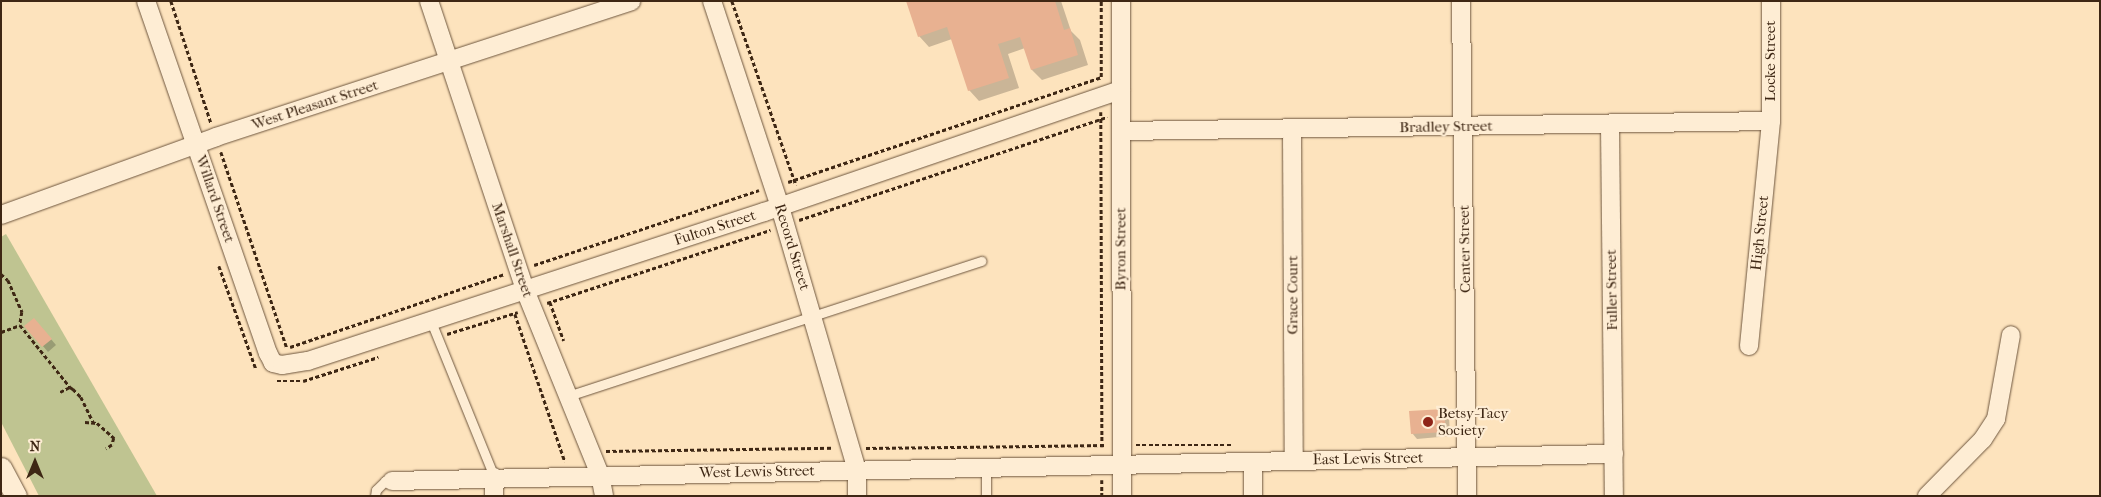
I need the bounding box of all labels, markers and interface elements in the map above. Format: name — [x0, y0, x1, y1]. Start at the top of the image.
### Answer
street label: Locke Street — [1762, 20, 1780, 102]
street label: West Pleasant Street — [249, 76, 381, 134]
street label: Bradley Street — [1399, 117, 1493, 137]
street label: Willard Street — [192, 153, 238, 245]
street label: High Street — [1747, 195, 1773, 271]
street label: Marshall Street — [487, 200, 537, 300]
street label: Record Street — [770, 202, 814, 292]
street label: Center Street — [1455, 205, 1475, 293]
street label: Fulton Street — [672, 206, 758, 250]
street label: Byron Street — [1112, 207, 1130, 291]
street label: Fuller Street — [1602, 249, 1622, 331]
street label: Grace Court — [1284, 255, 1302, 335]
place label: Betsy-Tacy Society — [1438, 404, 1508, 439]
marker: Betsy-Tacy Society — [1422, 416, 1434, 428]
north arrow — [10, 437, 60, 487]
text: N — [30, 438, 40, 455]
street label: East Lewis Street — [1313, 449, 1423, 469]
street label: West Lewis Street — [699, 462, 815, 482]

